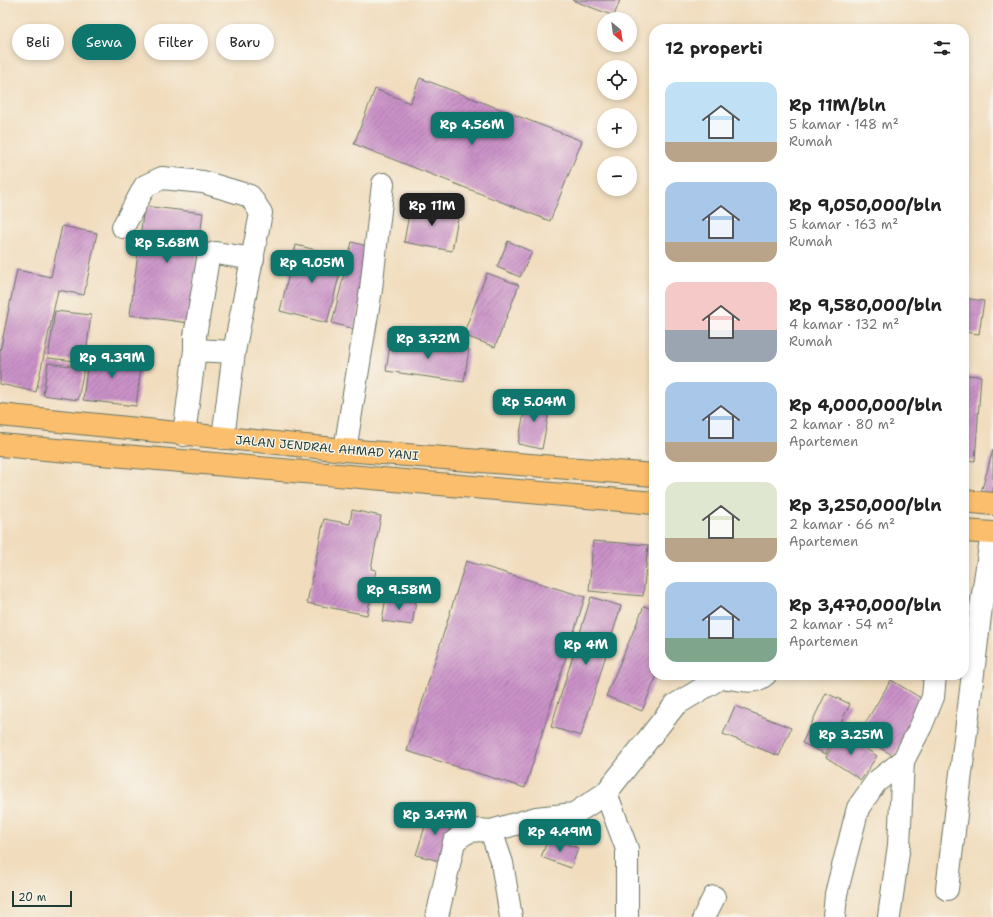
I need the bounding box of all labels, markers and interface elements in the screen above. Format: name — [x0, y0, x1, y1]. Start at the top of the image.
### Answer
north arrow — [597, 12, 637, 52]
map controls — [597, 12, 637, 196]
chip: Beli — [12, 24, 64, 60]
chip: Sewa — [72, 24, 136, 60]
chip: Filter — [144, 24, 208, 60]
chip: Baru — [216, 24, 274, 60]
text: 12 properti — [665, 37, 763, 59]
icon: filters — [931, 37, 953, 59]
button: locate — [597, 60, 637, 100]
text: Rp 11M/bln — [789, 94, 886, 116]
icon: home — [697, 98, 745, 146]
button: + — [597, 108, 637, 148]
pin: Rp 4.56M — [431, 112, 513, 146]
text: Rp 4.56M — [440, 116, 504, 133]
text: 5 kamar · 148 m² — [789, 116, 899, 133]
text: Rumah — [789, 133, 833, 150]
button: − — [597, 156, 637, 196]
pin: Rp 11M — [399, 193, 465, 227]
text: Rp 9,050,000/bln — [789, 194, 941, 216]
text: Rp 11M — [409, 197, 455, 214]
icon: home — [697, 198, 745, 246]
text: 5 kamar · 163 m² — [789, 216, 898, 233]
pin: Rp 5.68M — [126, 230, 208, 264]
text: Rumah — [789, 233, 833, 250]
text: Rp 5.68M — [135, 234, 199, 251]
pin: Rp 9.05M — [271, 250, 353, 284]
text: Rp 9.05M — [280, 254, 344, 271]
text: Rp 9,580,000/bln — [789, 294, 942, 316]
icon: home — [697, 298, 745, 346]
text: 4 kamar · 132 m² — [789, 316, 899, 333]
pin: Rp 3.72M — [387, 326, 469, 360]
text: Rp 3.72M — [396, 330, 460, 347]
text: Rumah — [789, 333, 833, 350]
pin: Rp 9.39M — [71, 345, 153, 379]
text: Rp 9.39M — [79, 349, 145, 366]
pin: Rp 5.04M — [493, 389, 575, 423]
text: Rp 5.04M — [502, 393, 566, 410]
text: Rp 4,000,000/bln — [789, 394, 942, 416]
icon: home — [697, 398, 745, 446]
text: 2 kamar · 80 m² — [789, 416, 895, 433]
street label: JALAN JENDRAL AHMAD YANI — [235, 432, 420, 464]
text: Apartemen — [789, 433, 858, 450]
text: Rp 3,250,000/bln — [789, 494, 942, 516]
icon: home — [697, 498, 745, 546]
text: 2 kamar · 66 m² — [789, 516, 895, 533]
text: Apartemen — [789, 533, 858, 550]
pin: Rp 9.58M — [358, 577, 440, 611]
text: Rp 9.58M — [366, 581, 432, 598]
text: Rp 3,470,000/bln — [789, 594, 941, 616]
icon: home — [697, 598, 745, 646]
text: 2 kamar · 54 m² — [789, 616, 894, 633]
pin: Rp 4M — [558, 632, 614, 666]
text: Apartemen — [789, 633, 858, 650]
text: Rp 4M — [564, 636, 608, 653]
pin: Rp 3.25M — [810, 722, 892, 756]
text: Rp 3.25M — [819, 726, 883, 743]
pin: Rp 3.47M — [394, 802, 476, 836]
text: Rp 3.47M — [403, 806, 467, 823]
pin: Rp 4.49M — [519, 819, 601, 853]
text: Rp 4.49M — [528, 823, 592, 840]
scale bar — [12, 889, 72, 908]
text: 20 m — [18, 890, 46, 905]

